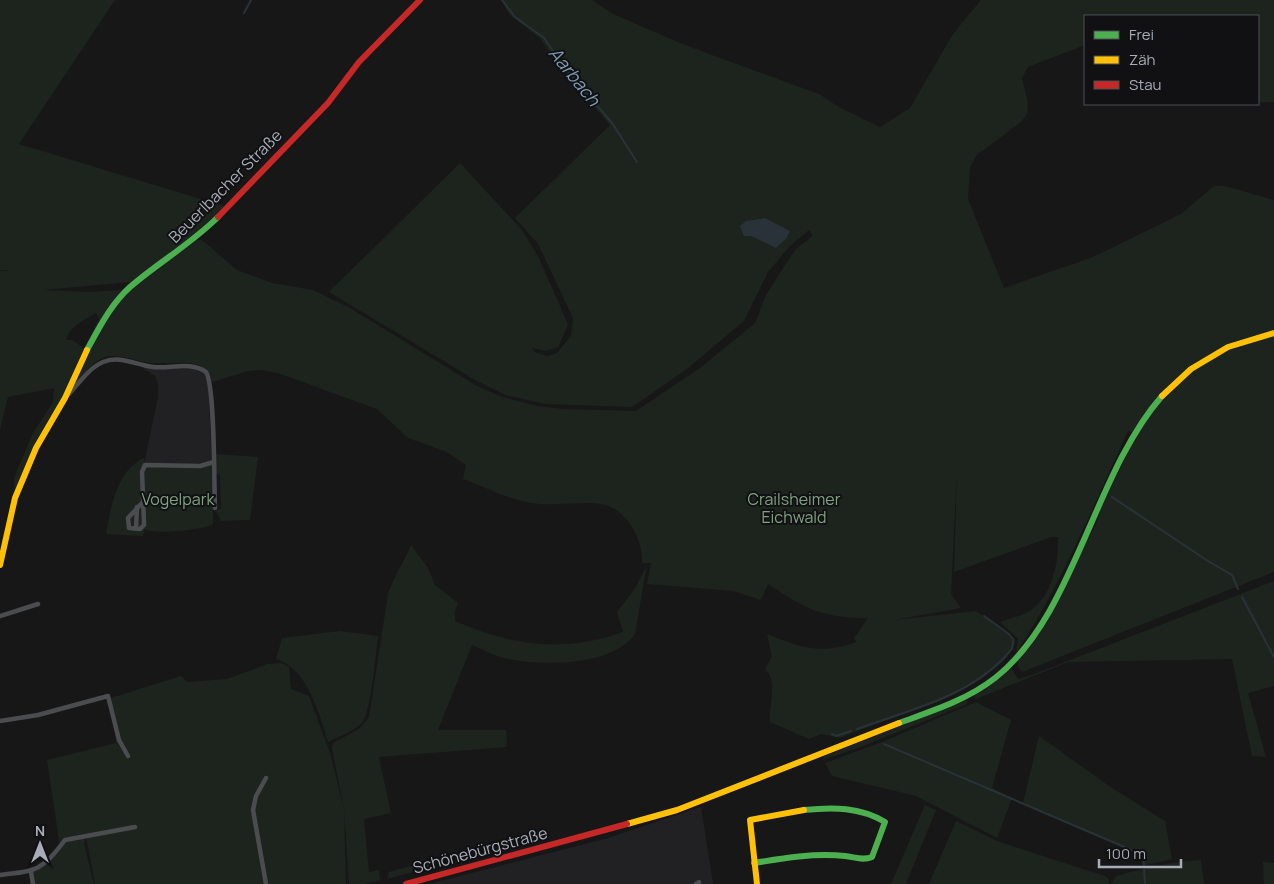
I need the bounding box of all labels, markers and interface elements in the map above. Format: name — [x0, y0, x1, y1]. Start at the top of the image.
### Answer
legend — [1084, 15, 1259, 105]
text: Frei — [1129, 24, 1154, 45]
water label: Aarbach — [544, 42, 607, 111]
text: Zäh — [1129, 49, 1156, 70]
text: Stau — [1129, 74, 1162, 95]
street label: Beuerlbacher Straße — [163, 124, 287, 248]
park label: Vogelpark — [142, 488, 215, 510]
park label: Crailsheimer Eichwald — [748, 488, 841, 528]
north arrow — [15, 819, 65, 869]
text: N — [35, 821, 45, 840]
street label: Schönebürgstraße — [410, 821, 550, 879]
scale bar — [1099, 836, 1182, 868]
text: 100 m — [1106, 843, 1146, 864]

